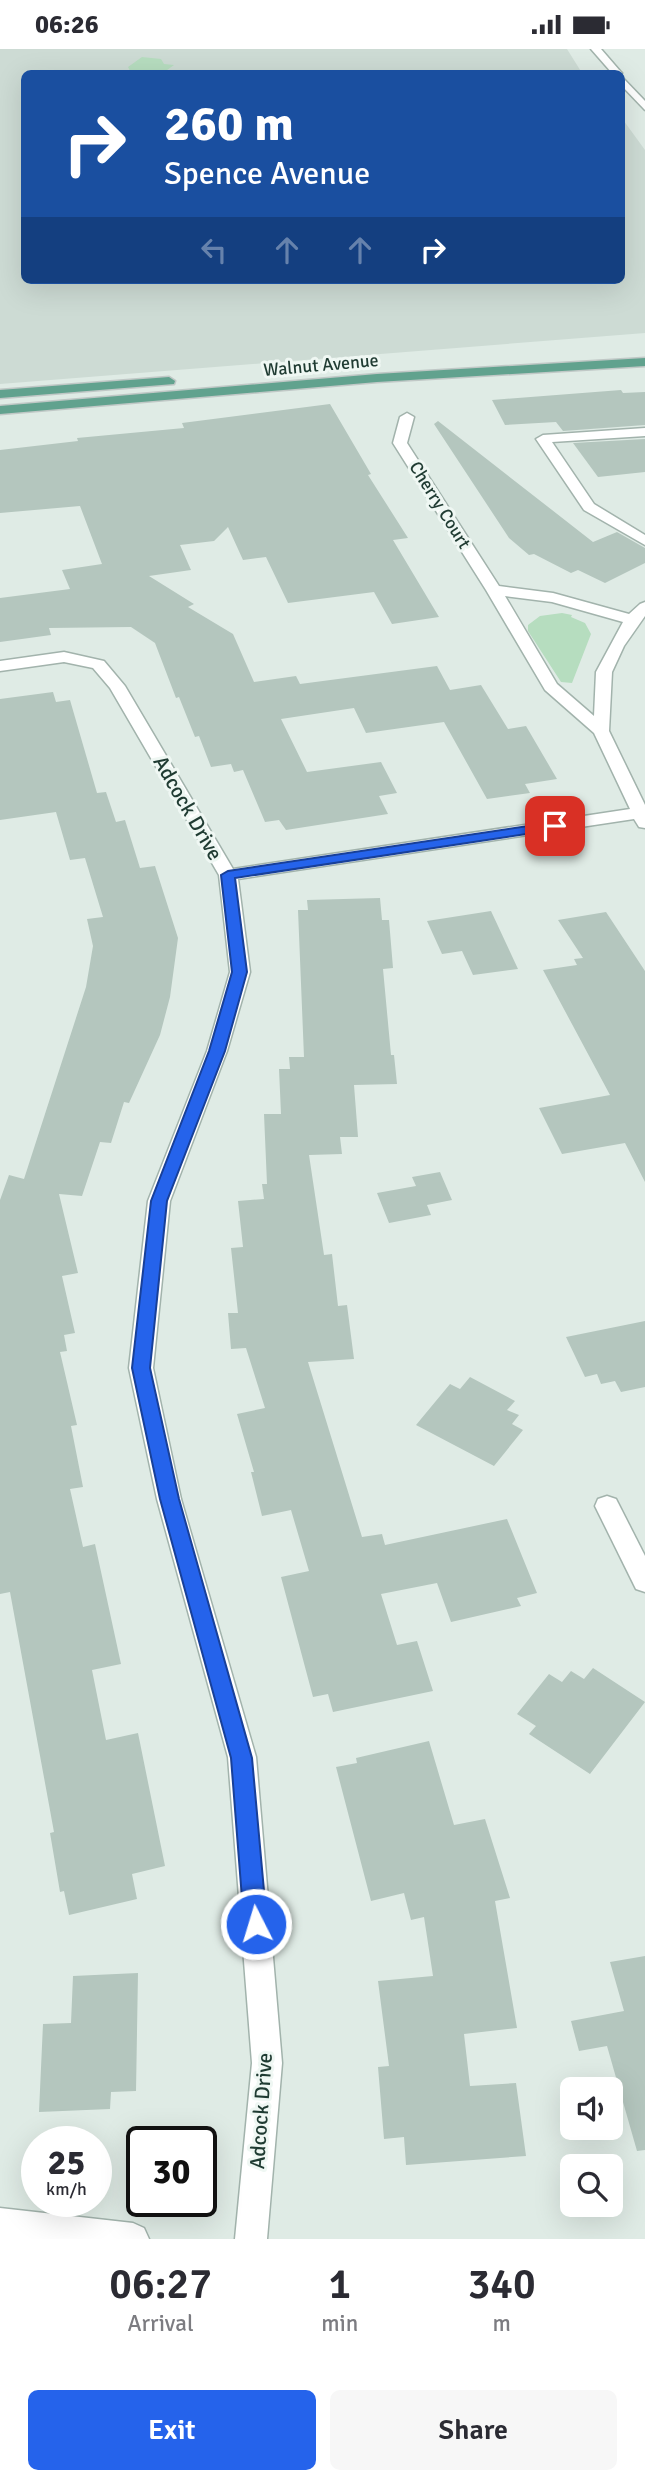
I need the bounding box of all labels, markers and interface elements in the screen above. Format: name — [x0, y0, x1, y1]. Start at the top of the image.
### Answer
text: 06:26 — [35, 9, 99, 41]
text: 260 m — [164, 94, 294, 154]
icon: right — [49, 98, 140, 189]
text: Spence Avenue — [164, 154, 370, 193]
icon: left — [195, 231, 233, 269]
icon: ahead — [268, 231, 306, 269]
icon: ahead — [341, 231, 379, 269]
icon: right — [414, 231, 452, 269]
street label: Walnut Avenue — [263, 349, 379, 381]
street label: Cherry Court — [404, 457, 476, 553]
street label: Adcock Drive — [148, 751, 228, 865]
pin — [525, 796, 585, 856]
icon: arrive — [536, 807, 574, 845]
position arrow — [219, 1887, 293, 1961]
street label: Adcock Drive — [244, 2052, 278, 2170]
map controls — [560, 2077, 623, 2217]
button: sound — [560, 2077, 623, 2140]
speed limit sign: 30 — [126, 2126, 217, 2217]
text: 25 — [48, 2141, 85, 2184]
button: search — [560, 2154, 623, 2217]
text: km/h — [46, 2178, 87, 2200]
text: 06:27 — [109, 2259, 212, 2310]
text: 1 — [328, 2259, 351, 2310]
text: 340 — [468, 2259, 536, 2310]
text: Arrival — [127, 2309, 194, 2338]
text: min — [321, 2309, 358, 2338]
text: m — [492, 2309, 511, 2338]
button: Exit — [28, 2390, 316, 2470]
button: Share — [330, 2390, 617, 2470]

